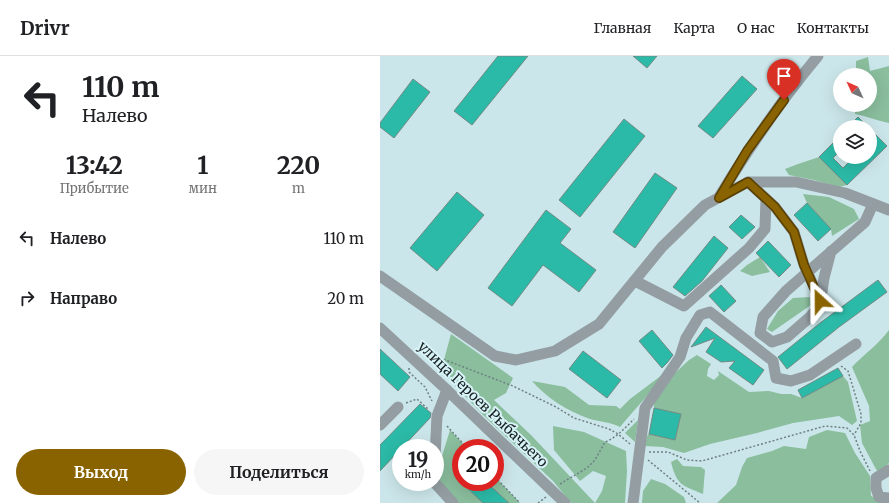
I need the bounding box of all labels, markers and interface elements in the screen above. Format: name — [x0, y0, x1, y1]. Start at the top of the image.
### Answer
text: Drivr — [20, 16, 70, 40]
text: Главная — [593, 19, 651, 37]
text: Карта — [673, 19, 715, 37]
text: О нас — [737, 19, 775, 37]
text: Контакты — [797, 19, 869, 37]
pin — [767, 59, 801, 100]
icon: arrive — [773, 65, 795, 87]
north arrow — [833, 68, 877, 112]
map controls — [833, 68, 877, 164]
text: 110 m — [82, 69, 159, 105]
icon: left — [16, 72, 68, 124]
text: Налево — [82, 104, 148, 127]
button: layers — [833, 120, 877, 164]
text: 13:42 — [66, 150, 123, 181]
text: 1 — [197, 150, 208, 181]
text: 220 — [277, 150, 320, 181]
text: Прибытие — [60, 180, 129, 197]
text: мин — [189, 180, 217, 197]
text: m — [292, 180, 305, 197]
icon: left — [16, 227, 38, 249]
text: Налево — [50, 229, 106, 248]
text: 110 m — [323, 229, 364, 248]
position arrow — [799, 280, 841, 322]
icon: right — [16, 287, 38, 309]
text: Направо — [50, 289, 117, 308]
text: 20 m — [327, 289, 364, 308]
street label: улица Героев Рыбачьего — [414, 337, 552, 471]
speed limit sign: 20 — [452, 439, 504, 491]
text: 19 — [408, 447, 428, 472]
button: Выход — [16, 449, 186, 495]
button: Поделиться — [194, 449, 364, 495]
text: km/h — [405, 468, 431, 481]

